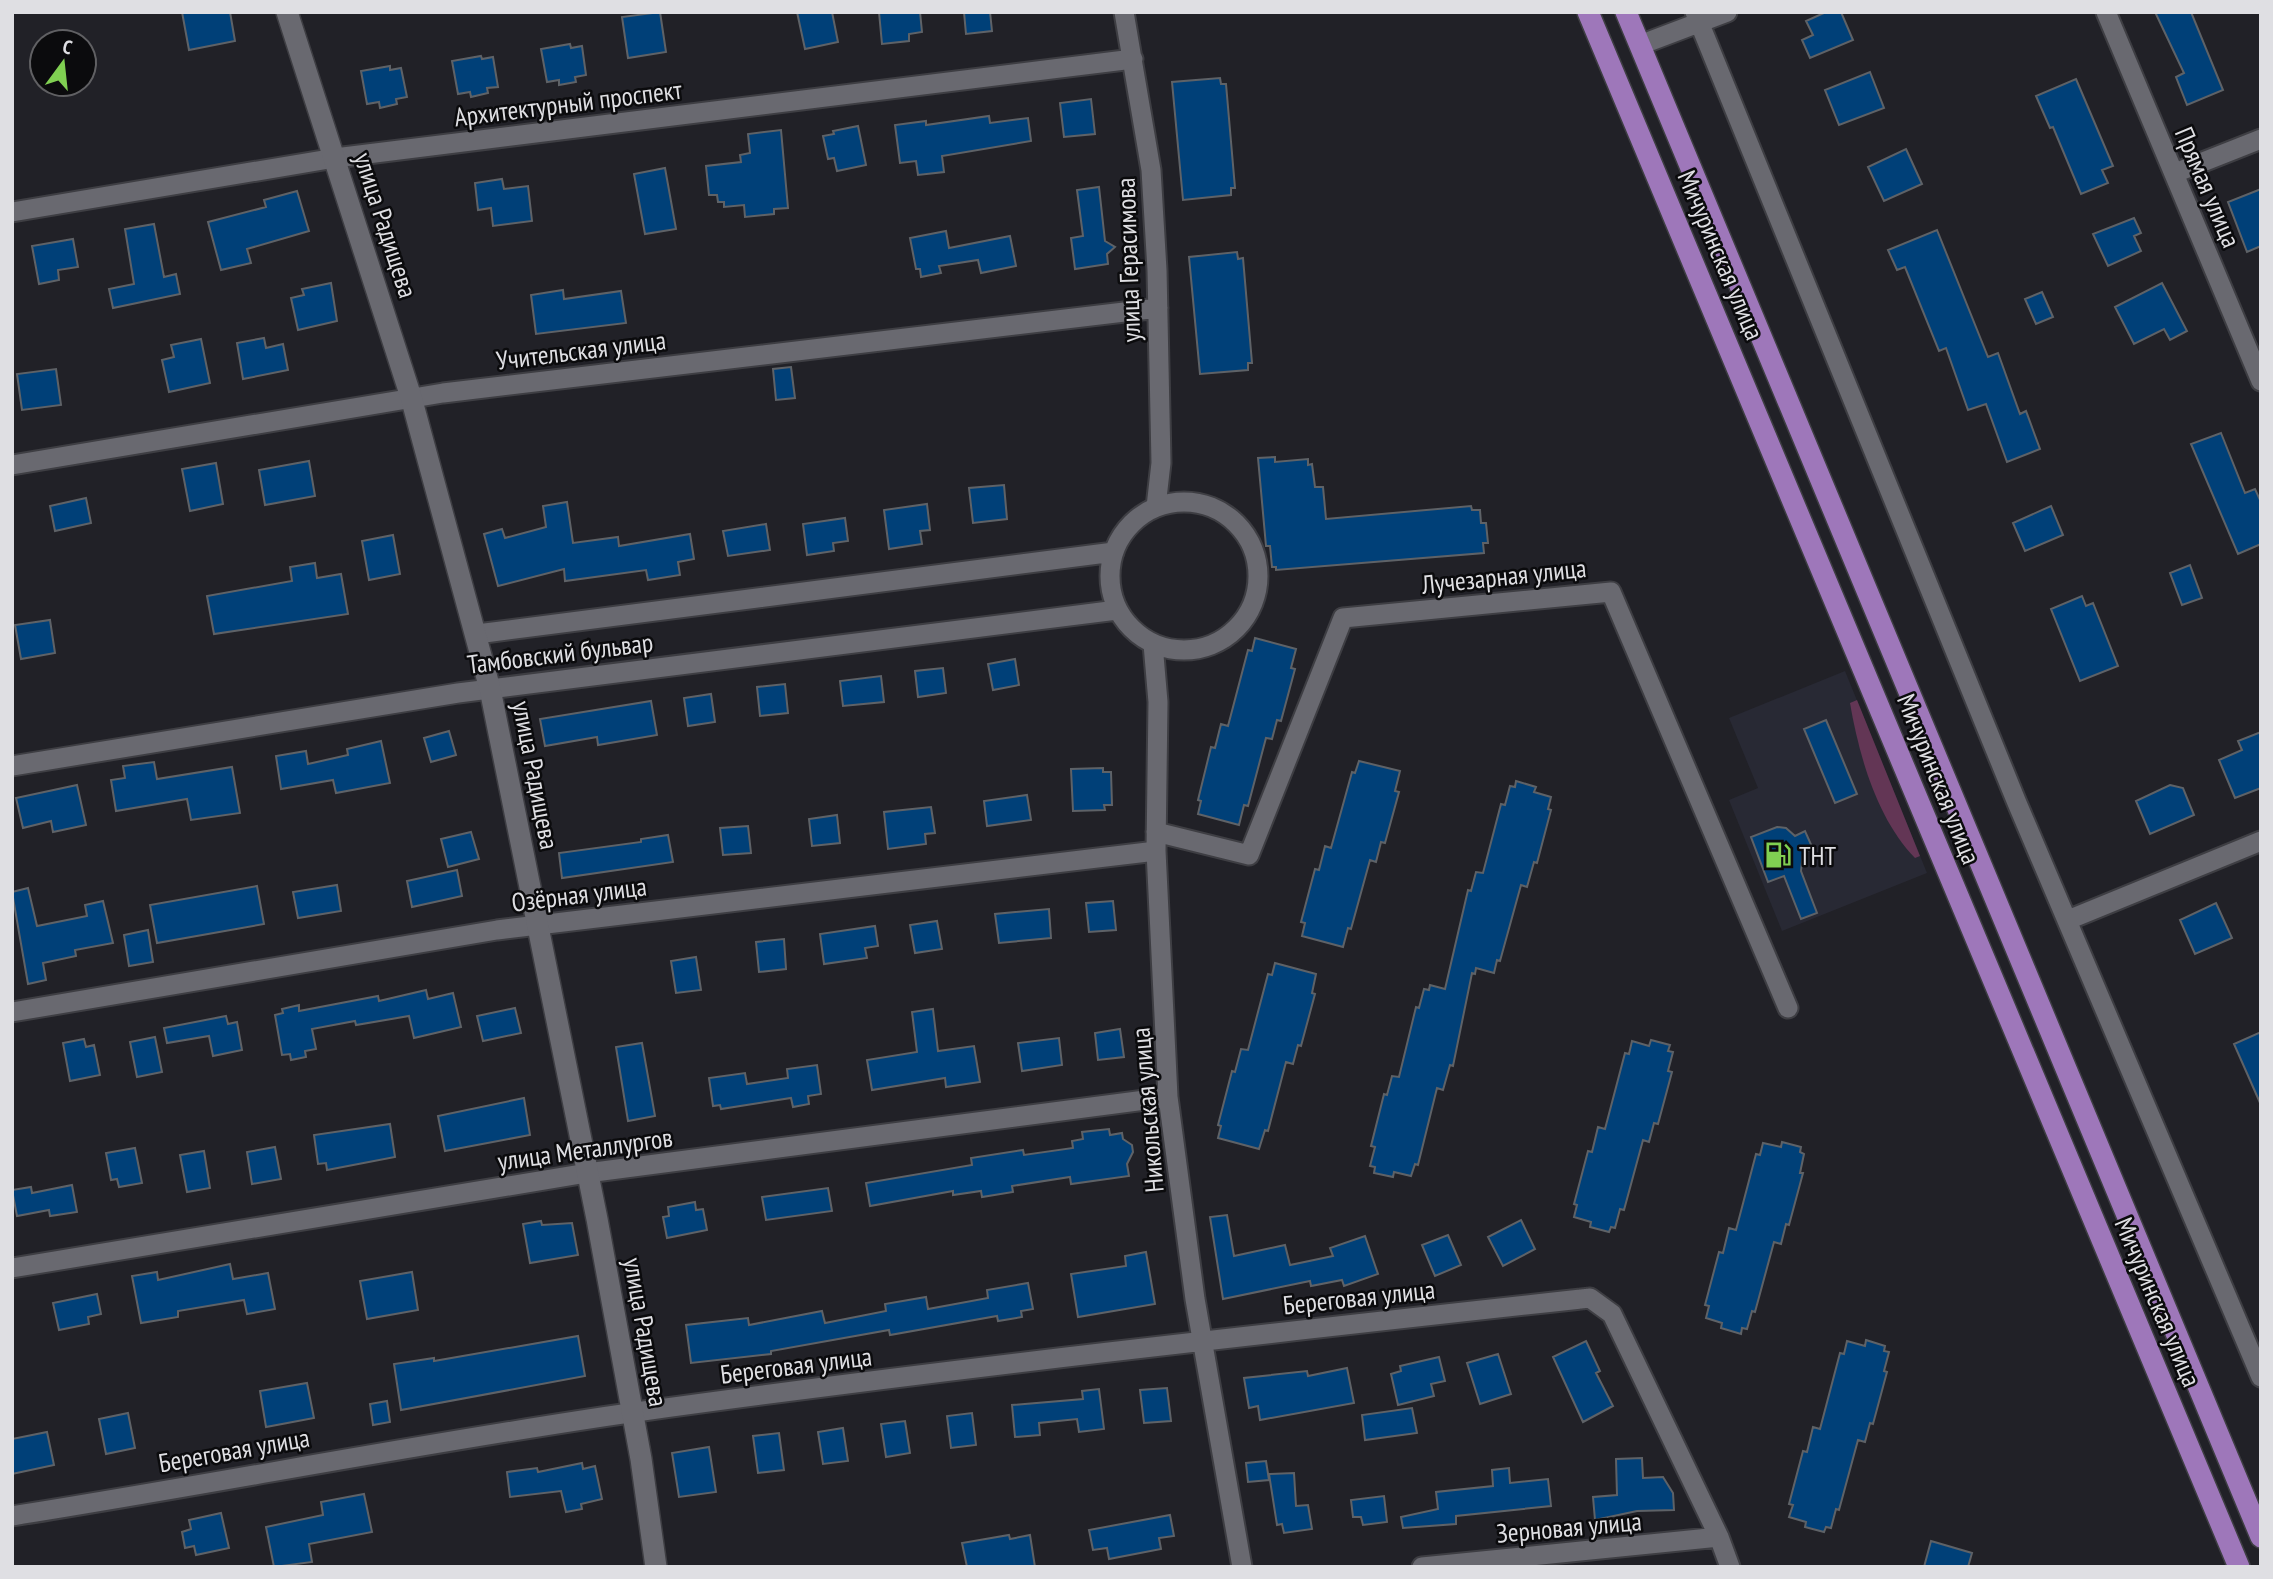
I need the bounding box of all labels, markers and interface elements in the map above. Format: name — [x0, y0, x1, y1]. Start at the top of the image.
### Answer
north arrow — [28, 28, 98, 98]
text: С — [60, 34, 75, 59]
street label: Архитектурный проспект — [452, 73, 684, 133]
street label: Прямая улица — [2168, 122, 2248, 252]
street label: улица Радищева — [347, 148, 425, 302]
street label: Мичуринская улица — [1671, 165, 1771, 345]
street label: улица Герасимова — [1109, 177, 1147, 343]
street label: Учительская улица — [494, 323, 668, 377]
street label: Лучезарная улица — [1419, 551, 1588, 601]
street label: Тамбовский бульвар — [465, 625, 655, 681]
street label: Мичуринская улица — [1890, 689, 1988, 869]
street label: улица Радищева — [505, 698, 567, 852]
place label: ТНТ — [1799, 839, 1837, 872]
fuel station icon: ТНТ — [1763, 840, 1793, 870]
street label: Озёрная улица — [510, 869, 648, 919]
street label: Никольская улица — [1123, 1026, 1171, 1194]
street label: улица Металлургов — [495, 1120, 675, 1178]
street label: Мичуринская улица — [2108, 1212, 2208, 1392]
street label: улица Радищева — [617, 1255, 675, 1409]
street label: Береговая улица — [1281, 1273, 1437, 1321]
street label: Береговая улица — [718, 1339, 874, 1391]
street label: Береговая улица — [156, 1420, 312, 1480]
street label: Зерновая улица — [1495, 1504, 1643, 1550]

